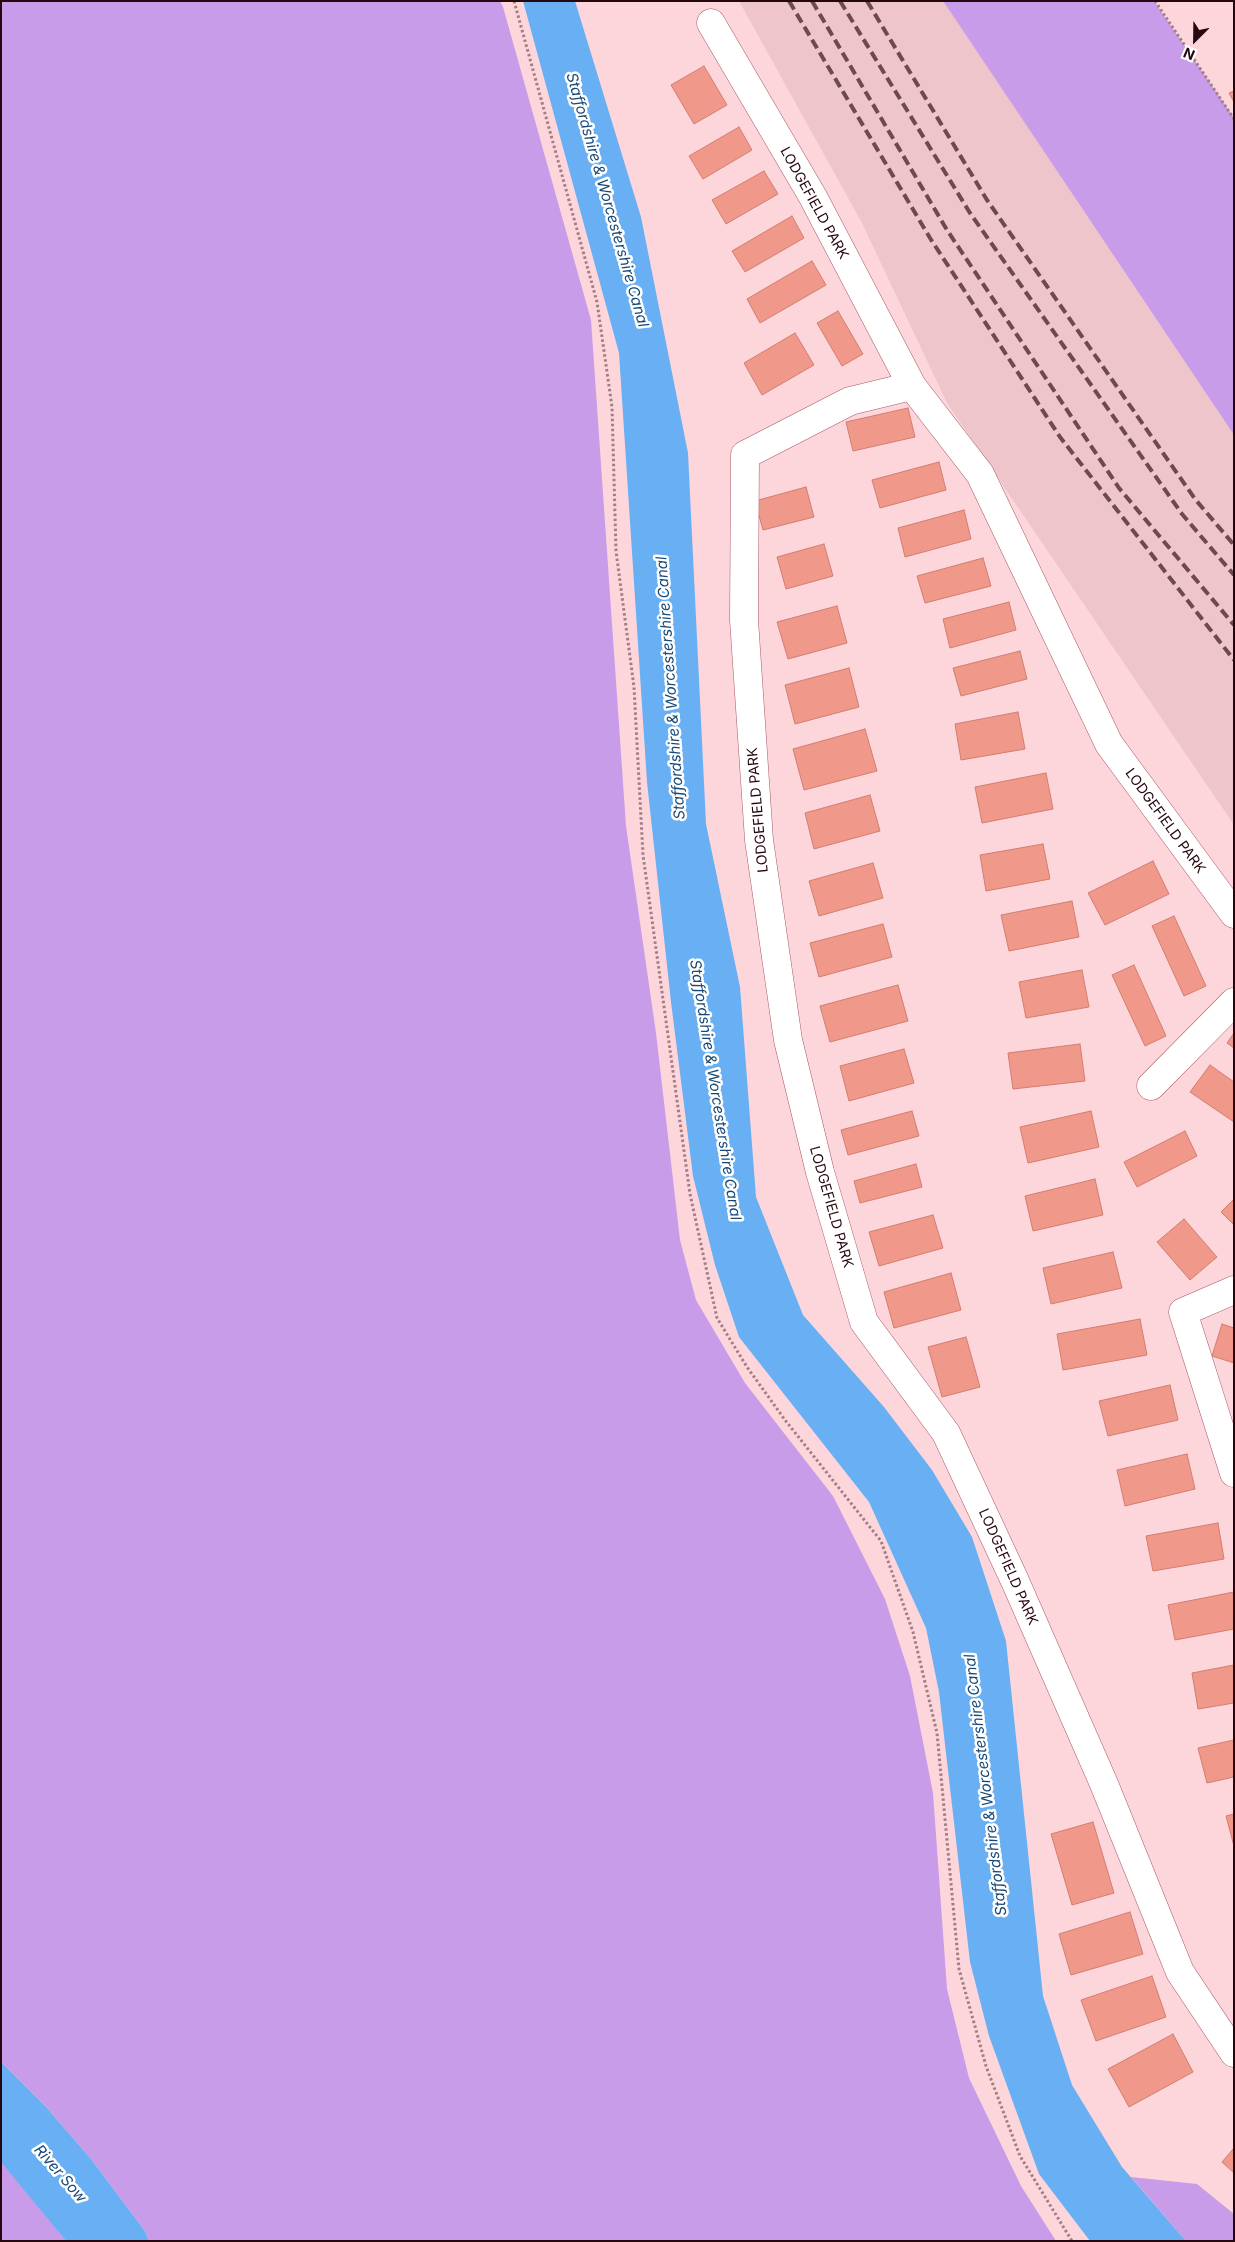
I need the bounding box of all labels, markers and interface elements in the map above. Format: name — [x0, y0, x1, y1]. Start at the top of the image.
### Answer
north arrow — [1170, 15, 1220, 65]
text: N — [1181, 44, 1197, 64]
water label: Staffordshire & Worcestershire Canal — [562, 71, 652, 329]
street label: LODGEFIELD PARK — [776, 144, 852, 262]
water label: Staffordshire & Worcestershire Canal — [653, 556, 689, 820]
street label: LODGEFIELD PARK — [744, 747, 772, 873]
street label: LODGEFIELD PARK — [1121, 765, 1209, 877]
water label: Staffordshire & Worcestershire Canal — [685, 958, 745, 1222]
street label: LODGEFIELD PARK — [806, 1144, 856, 1270]
street label: LODGEFIELD PARK — [975, 1506, 1041, 1628]
water label: Staffordshire & Worcestershire Canal — [961, 1653, 1011, 1917]
water label: River Sow — [30, 2141, 90, 2207]

